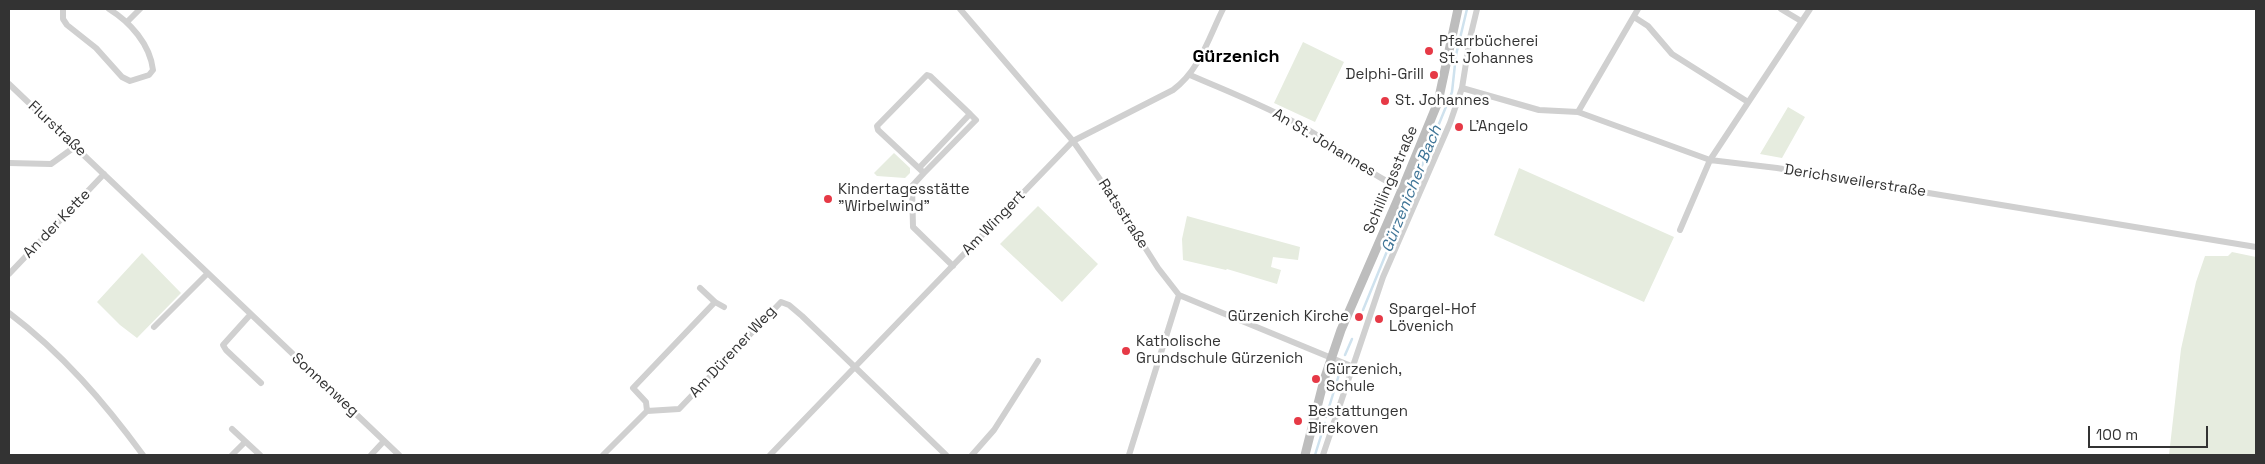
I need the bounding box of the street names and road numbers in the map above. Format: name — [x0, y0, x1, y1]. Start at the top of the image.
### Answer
street label: Flurstraße — [24, 97, 90, 161]
street label: An St. Johannes — [1269, 105, 1379, 181]
street label: Schillingsstraße — [1360, 123, 1422, 237]
street label: Derichsweilerstraße — [1783, 161, 1927, 201]
street label: Ratsstraße — [1094, 176, 1152, 252]
street label: An der Kette — [20, 186, 94, 262]
street label: Am Wingert — [959, 187, 1029, 259]
street label: Am Dürener Weg — [686, 302, 780, 402]
street label: Sonnenweg — [288, 349, 362, 421]

